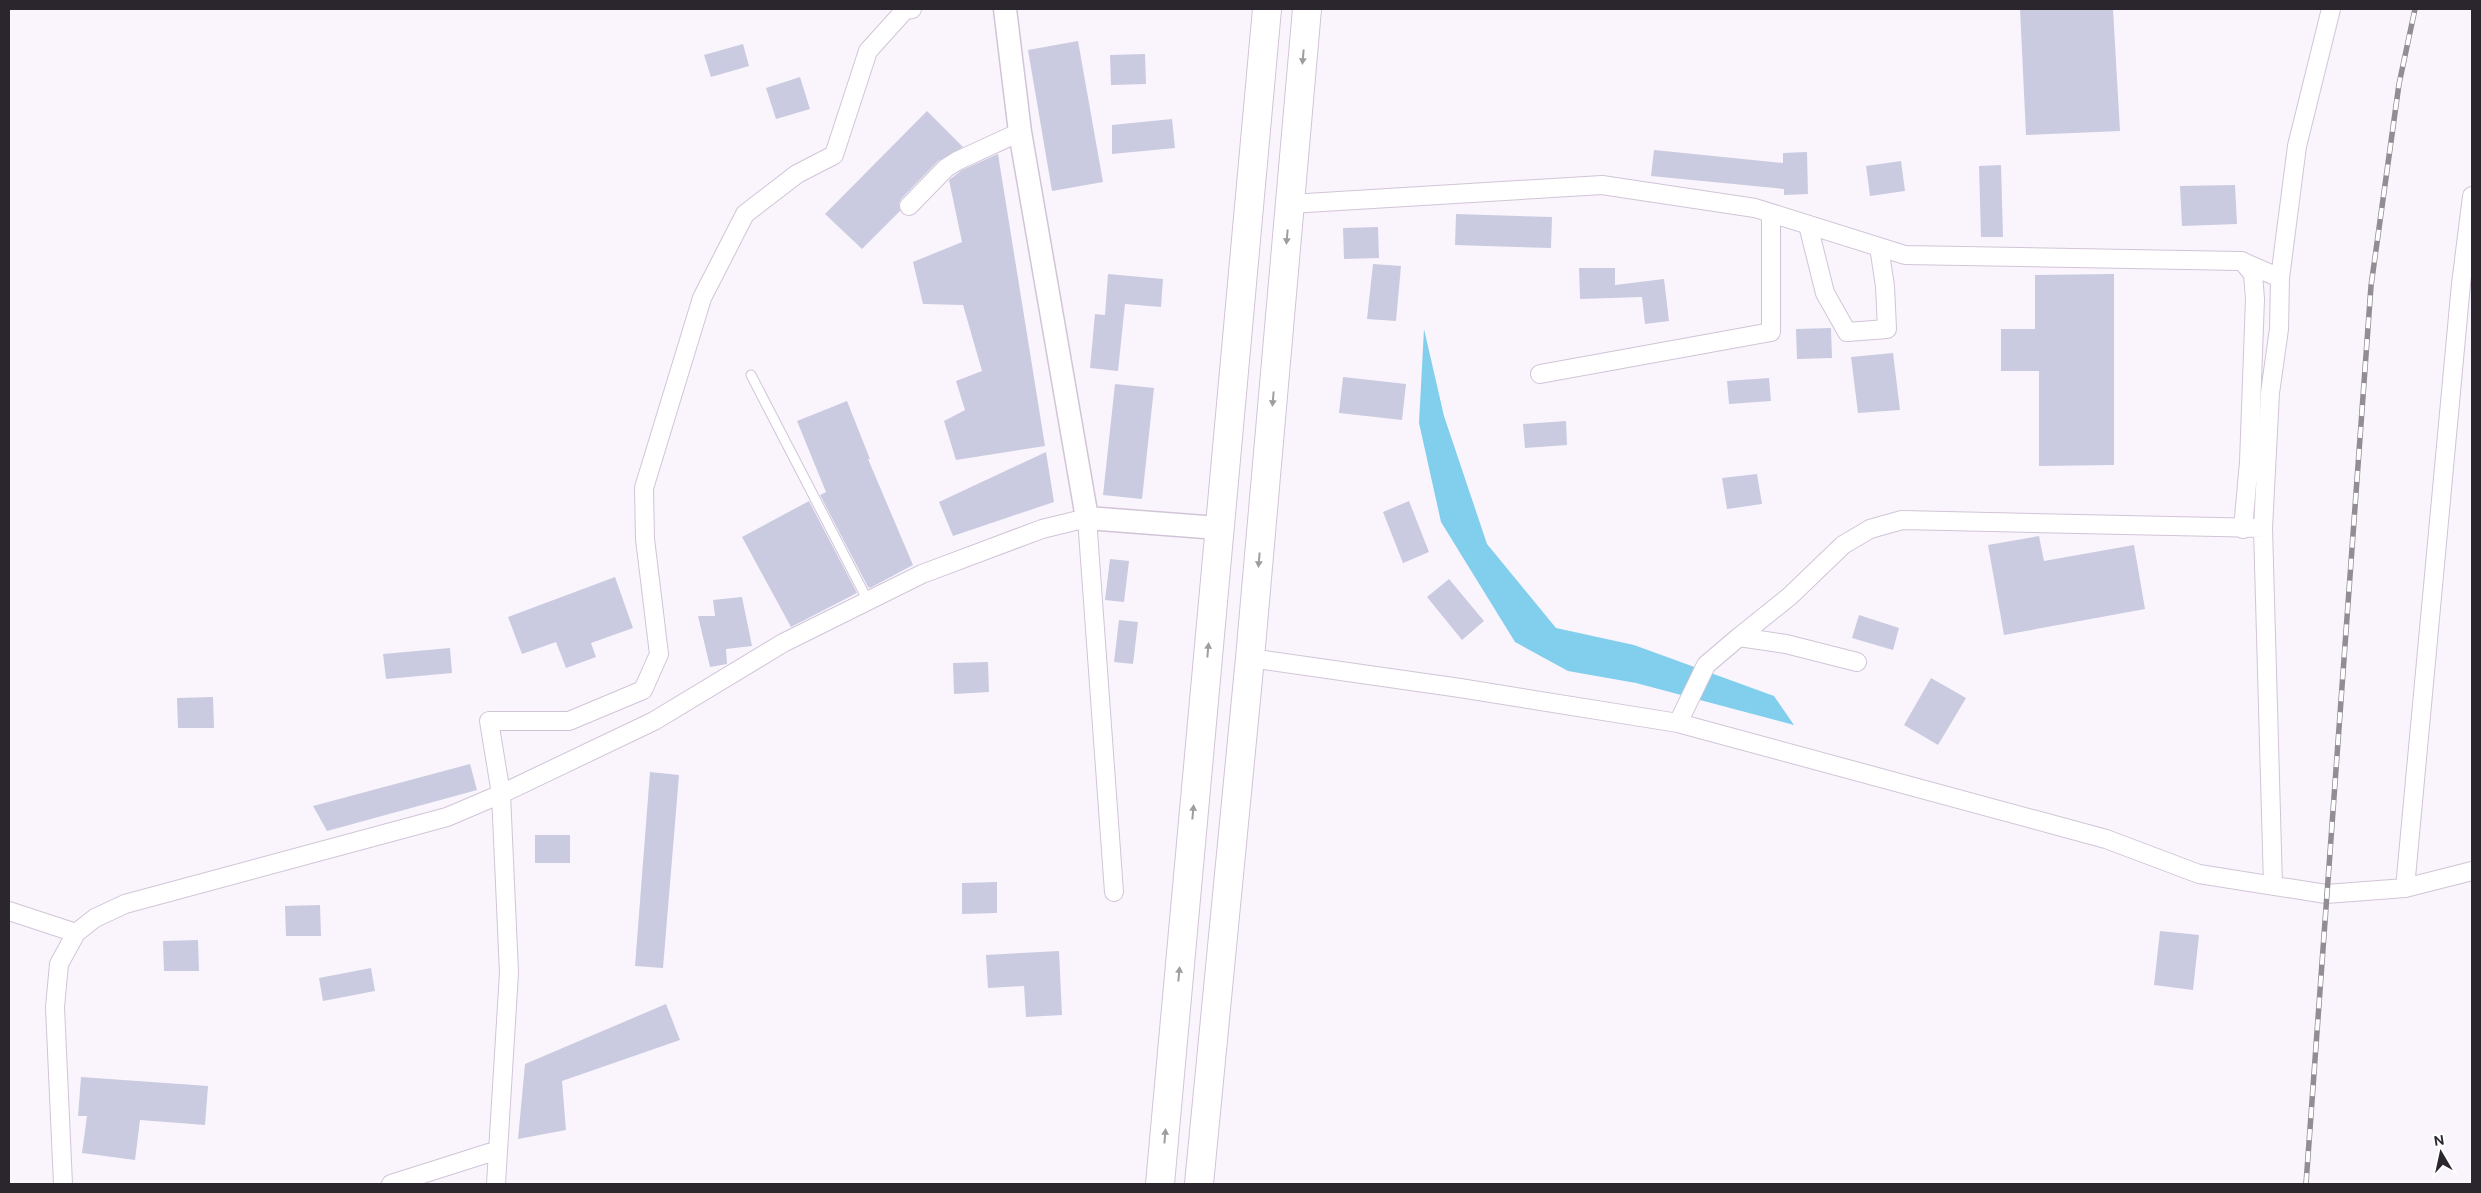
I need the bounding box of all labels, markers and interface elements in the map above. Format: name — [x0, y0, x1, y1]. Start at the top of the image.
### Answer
one-way arrow — [1299, 50, 1307, 66]
one-way arrow — [1283, 229, 1291, 245]
one-way arrow — [1269, 391, 1277, 407]
one-way arrow — [1255, 553, 1263, 569]
one-way arrow — [1204, 642, 1212, 658]
one-way arrow — [1189, 804, 1197, 820]
one-way arrow — [1175, 966, 1183, 982]
one-way arrow — [1161, 1127, 1169, 1143]
north arrow — [2416, 1128, 2466, 1178]
text: N — [2433, 1130, 2445, 1150]

